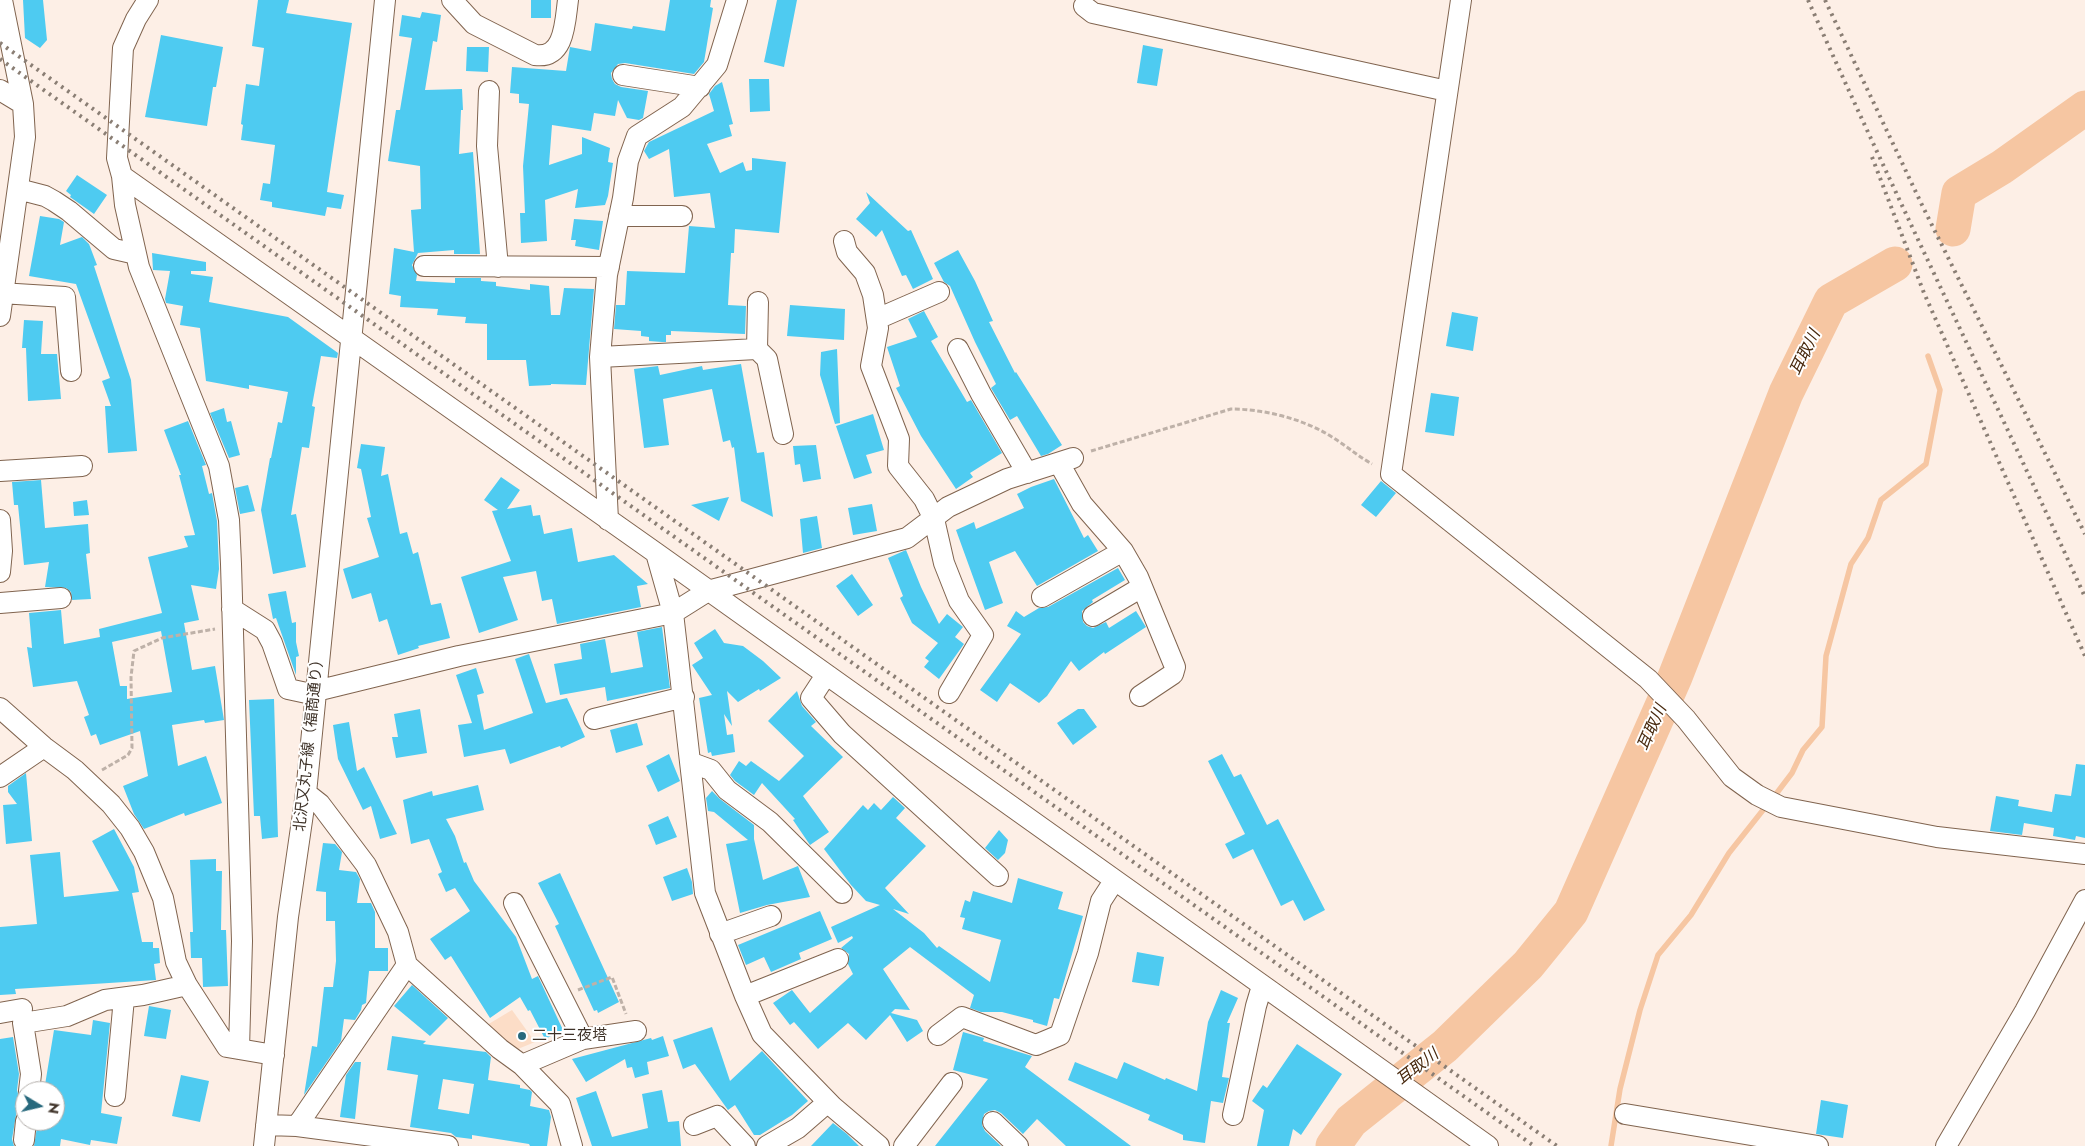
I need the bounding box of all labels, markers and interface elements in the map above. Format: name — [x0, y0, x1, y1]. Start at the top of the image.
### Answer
water label: 耳取川 — [1787, 327, 1825, 379]
street label: 北沢又丸子線（福商通り） — [292, 652, 328, 832]
water label: 耳取川 — [1634, 702, 1672, 754]
place label: 二十三夜塔 — [532, 1027, 607, 1045]
marker: 二十三夜塔 — [516, 1030, 528, 1042]
water label: 耳取川 — [1393, 1046, 1443, 1090]
north arrow — [15, 1081, 65, 1131]
text: N — [43, 1101, 65, 1115]

